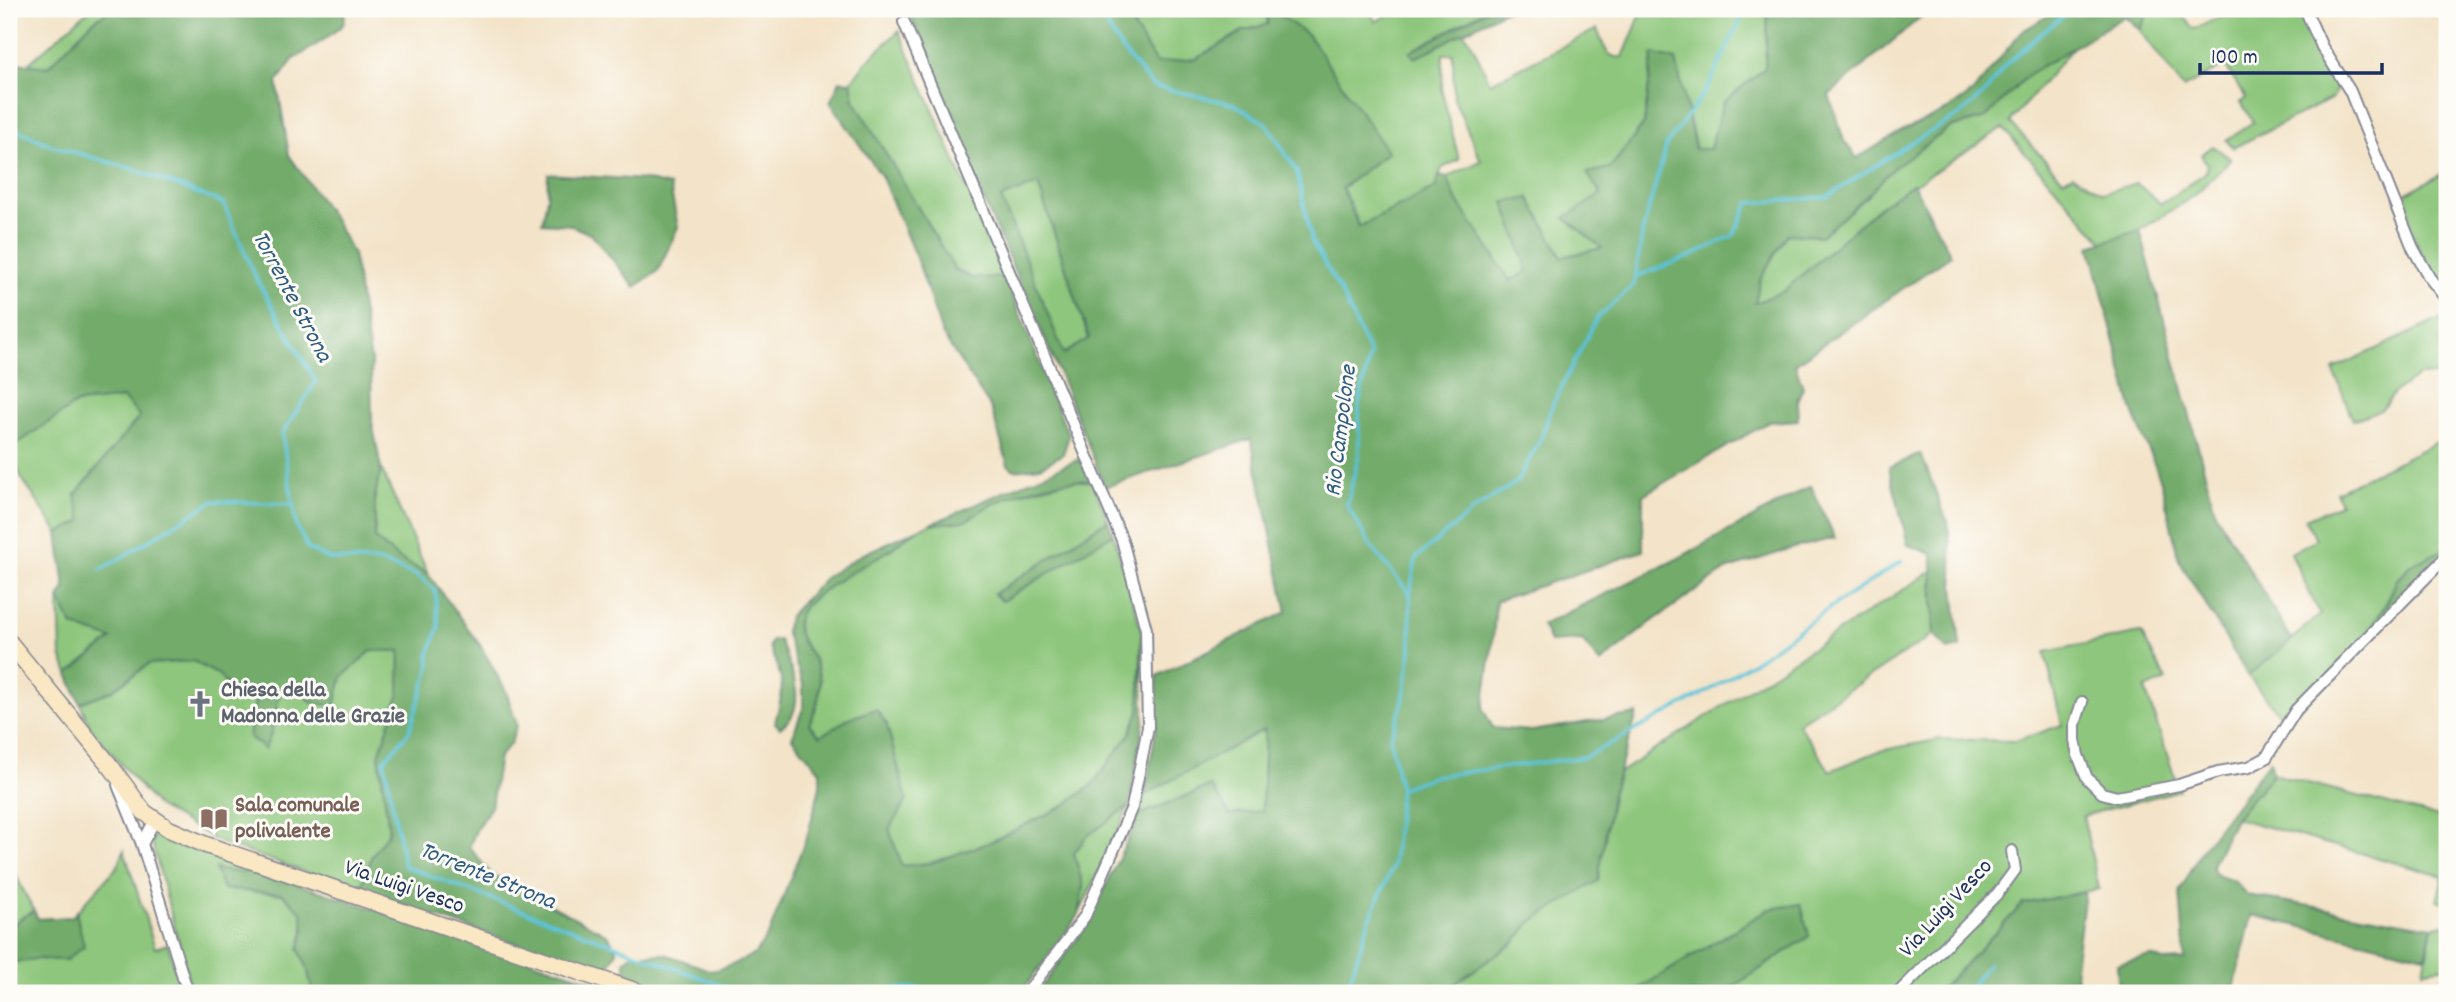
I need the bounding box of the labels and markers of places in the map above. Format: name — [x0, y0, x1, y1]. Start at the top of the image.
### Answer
place label: Chiesa della Madonna delle Grazie — [221, 675, 405, 734]
church icon: Chiesa della Madonna delle Grazie — [185, 689, 215, 719]
place label: Sala comunale polivalente — [235, 790, 360, 849]
library icon: Sala comunale polivalente — [199, 804, 229, 834]

